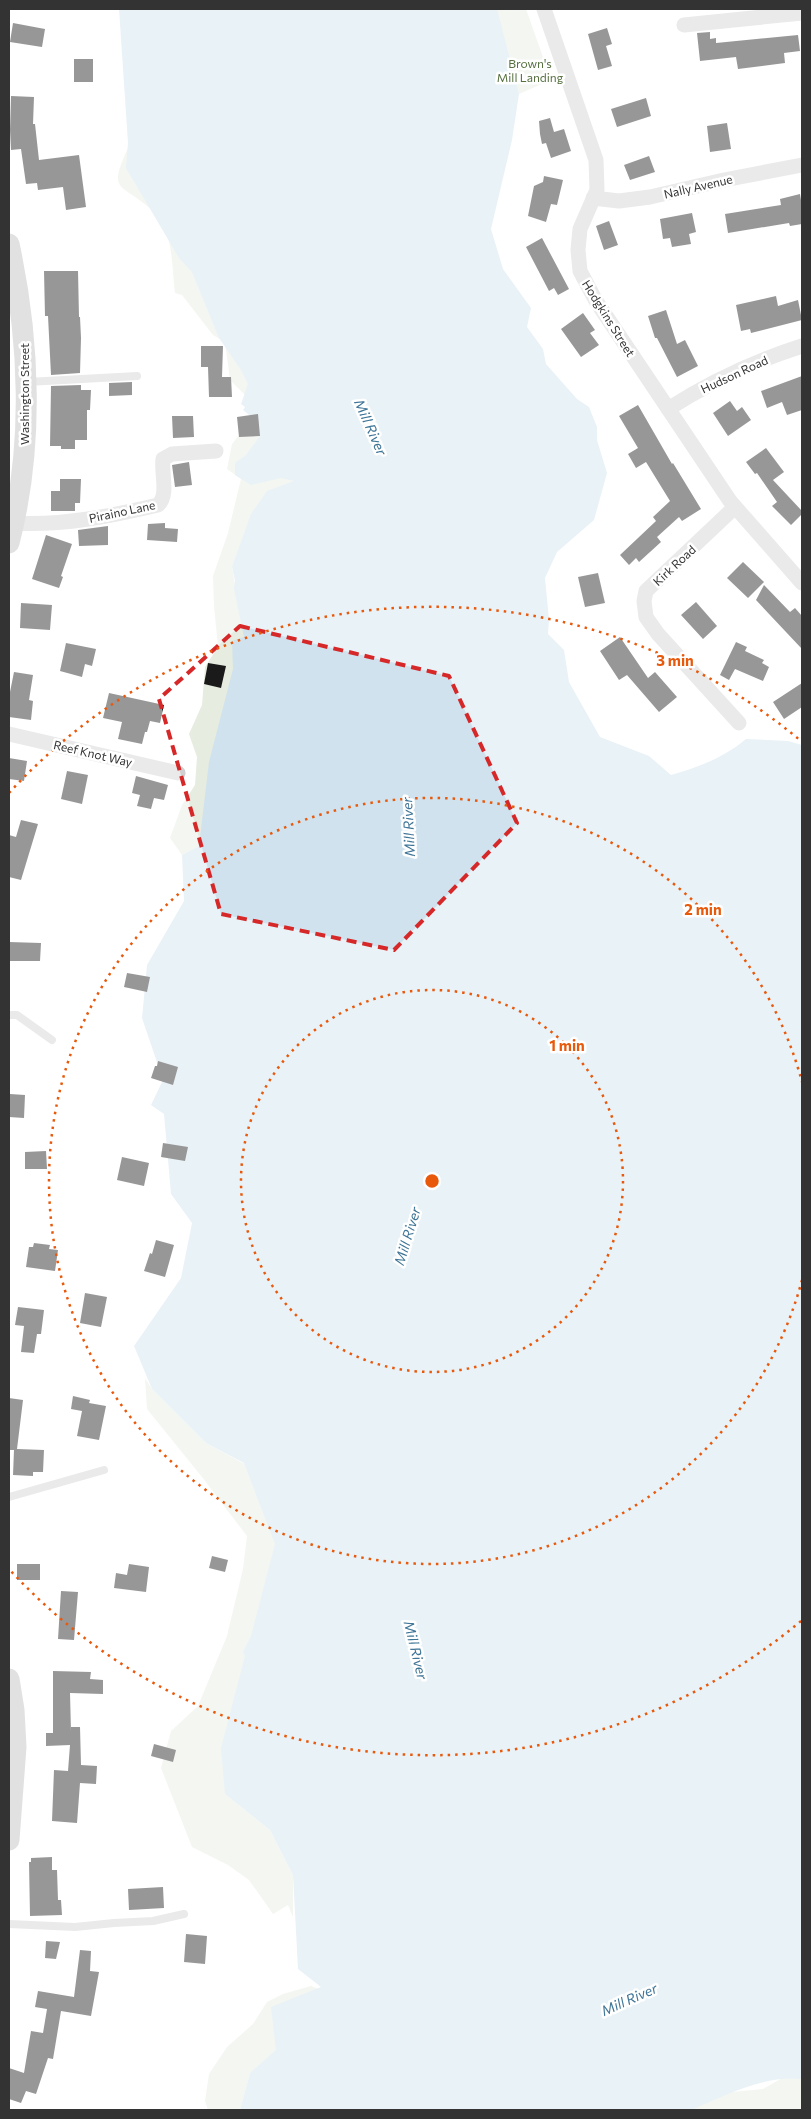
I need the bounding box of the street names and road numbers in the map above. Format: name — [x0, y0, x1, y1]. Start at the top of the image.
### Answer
street label: Nally Avenue — [662, 171, 734, 201]
street label: Hodgkins Street — [580, 277, 638, 359]
street label: Washington Street — [17, 343, 31, 445]
street label: Hudson Road — [698, 352, 770, 396]
street label: Piraino Lane — [88, 497, 156, 525]
street label: Kirk Road — [650, 542, 698, 588]
street label: Reef Knot Way — [52, 737, 134, 769]

